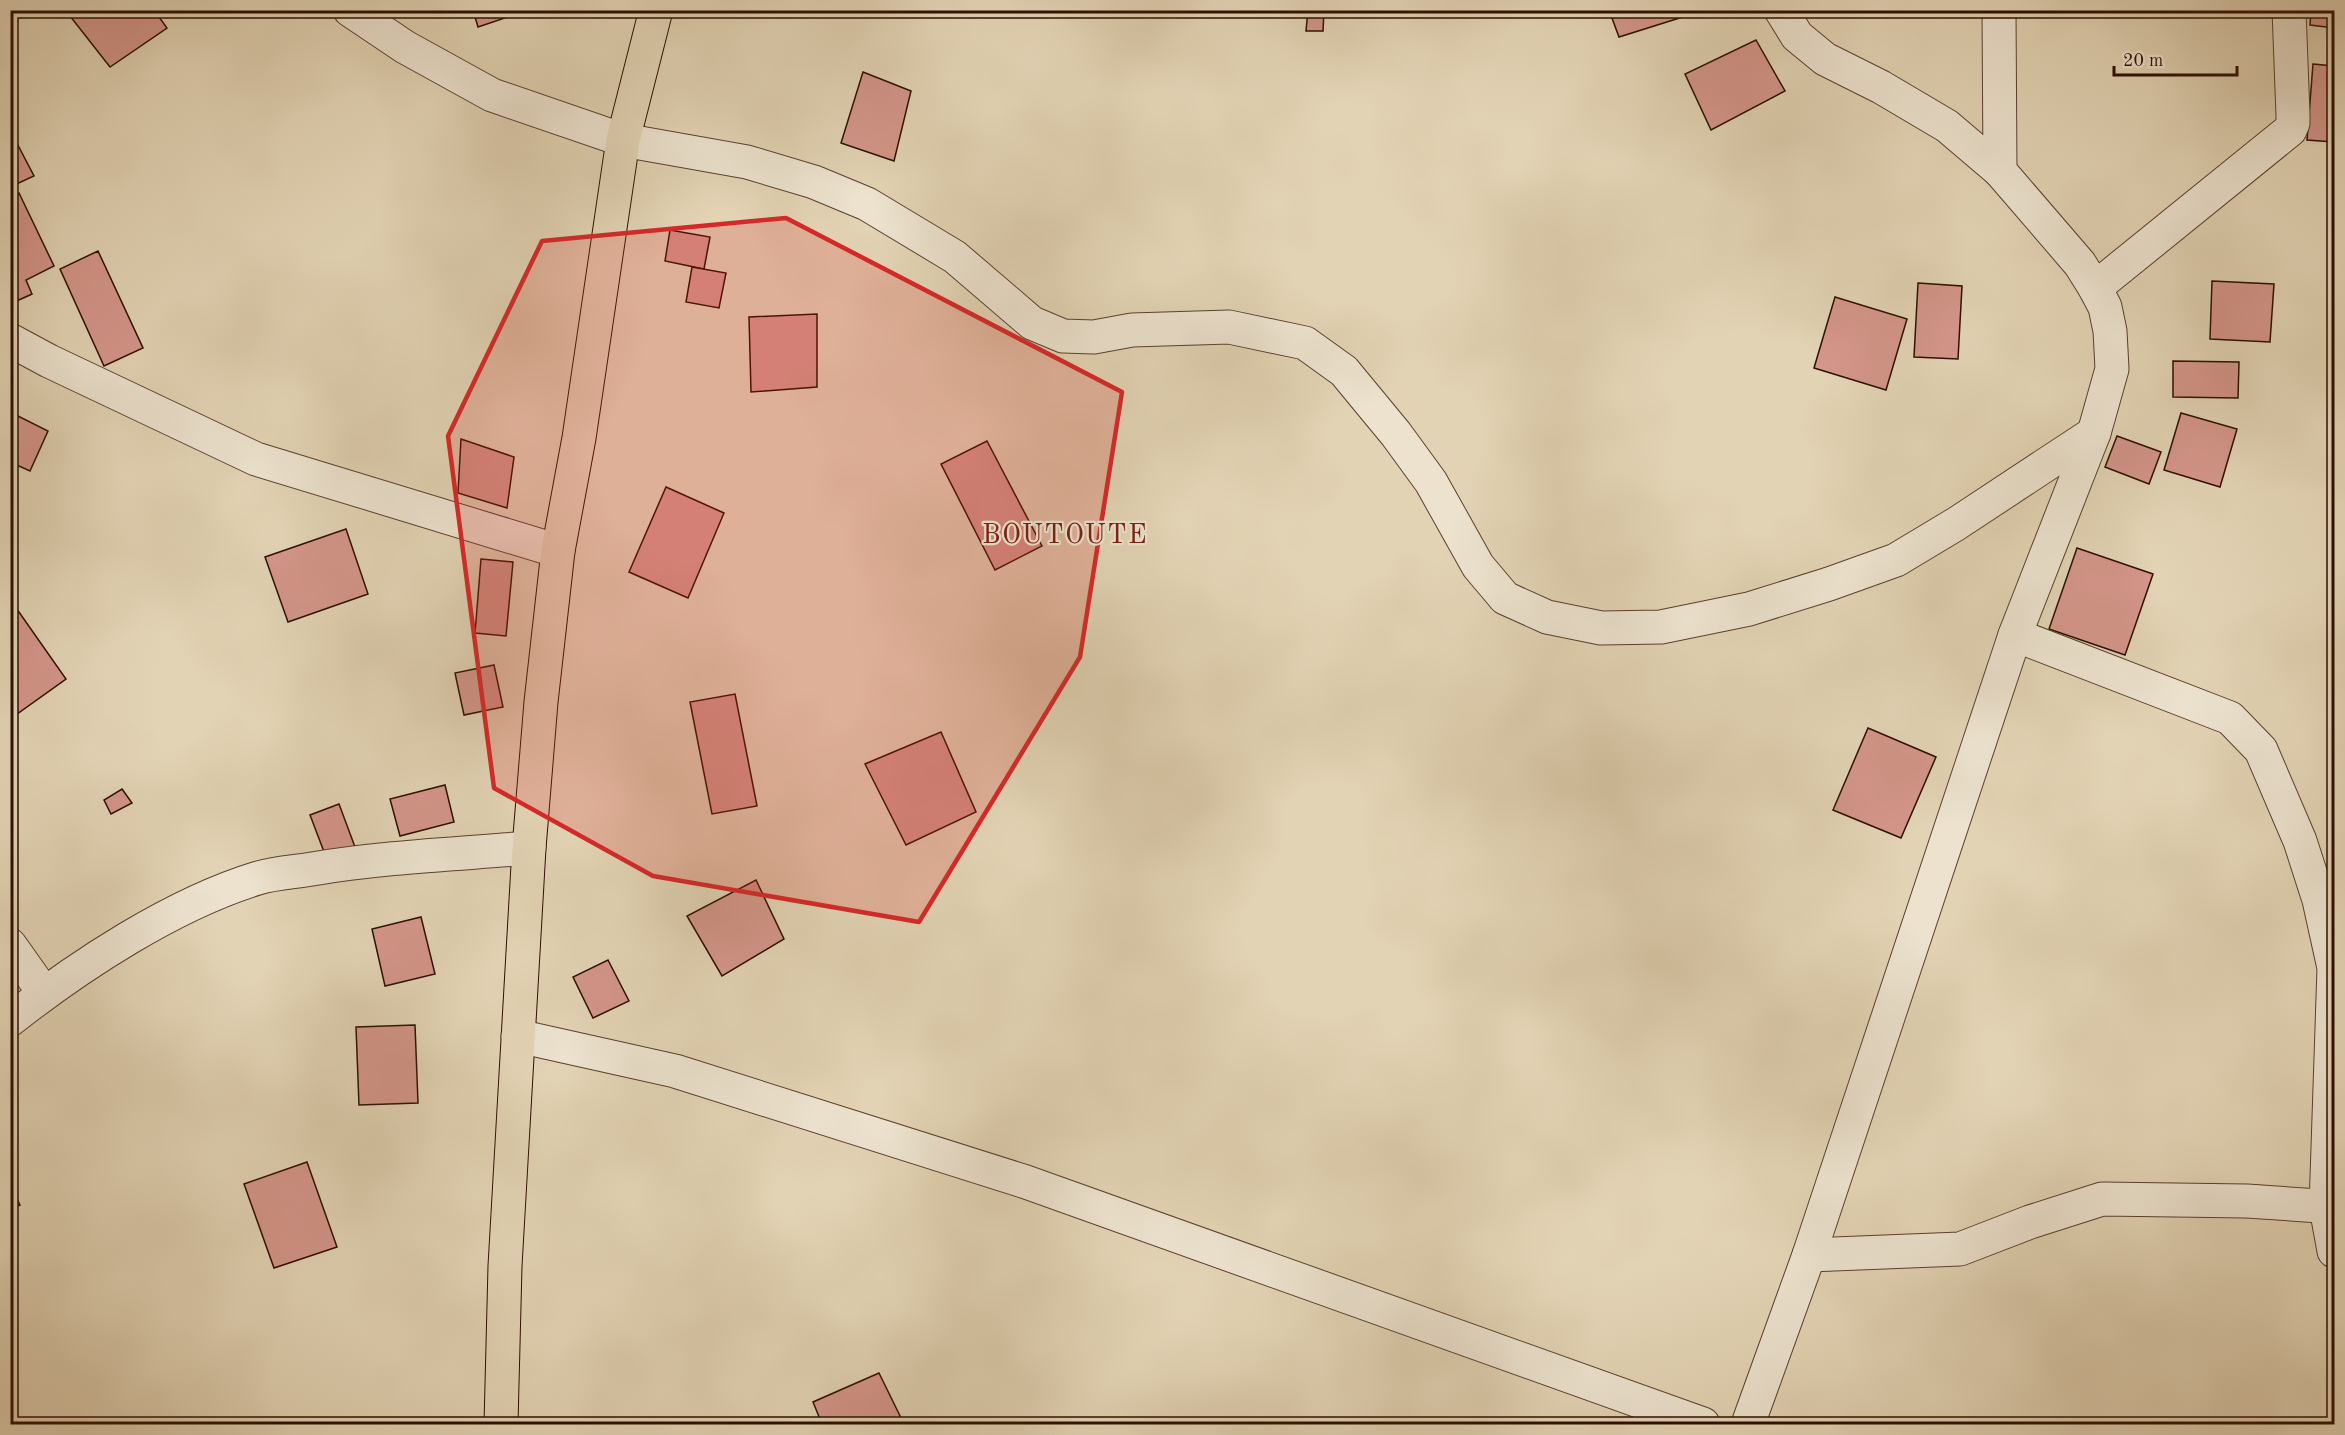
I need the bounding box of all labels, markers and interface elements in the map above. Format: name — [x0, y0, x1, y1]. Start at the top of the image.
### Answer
scale bar — [2114, 39, 2237, 77]
text: 20 m — [2123, 52, 2163, 70]
district label: BOUTOUTE — [982, 522, 1148, 549]

